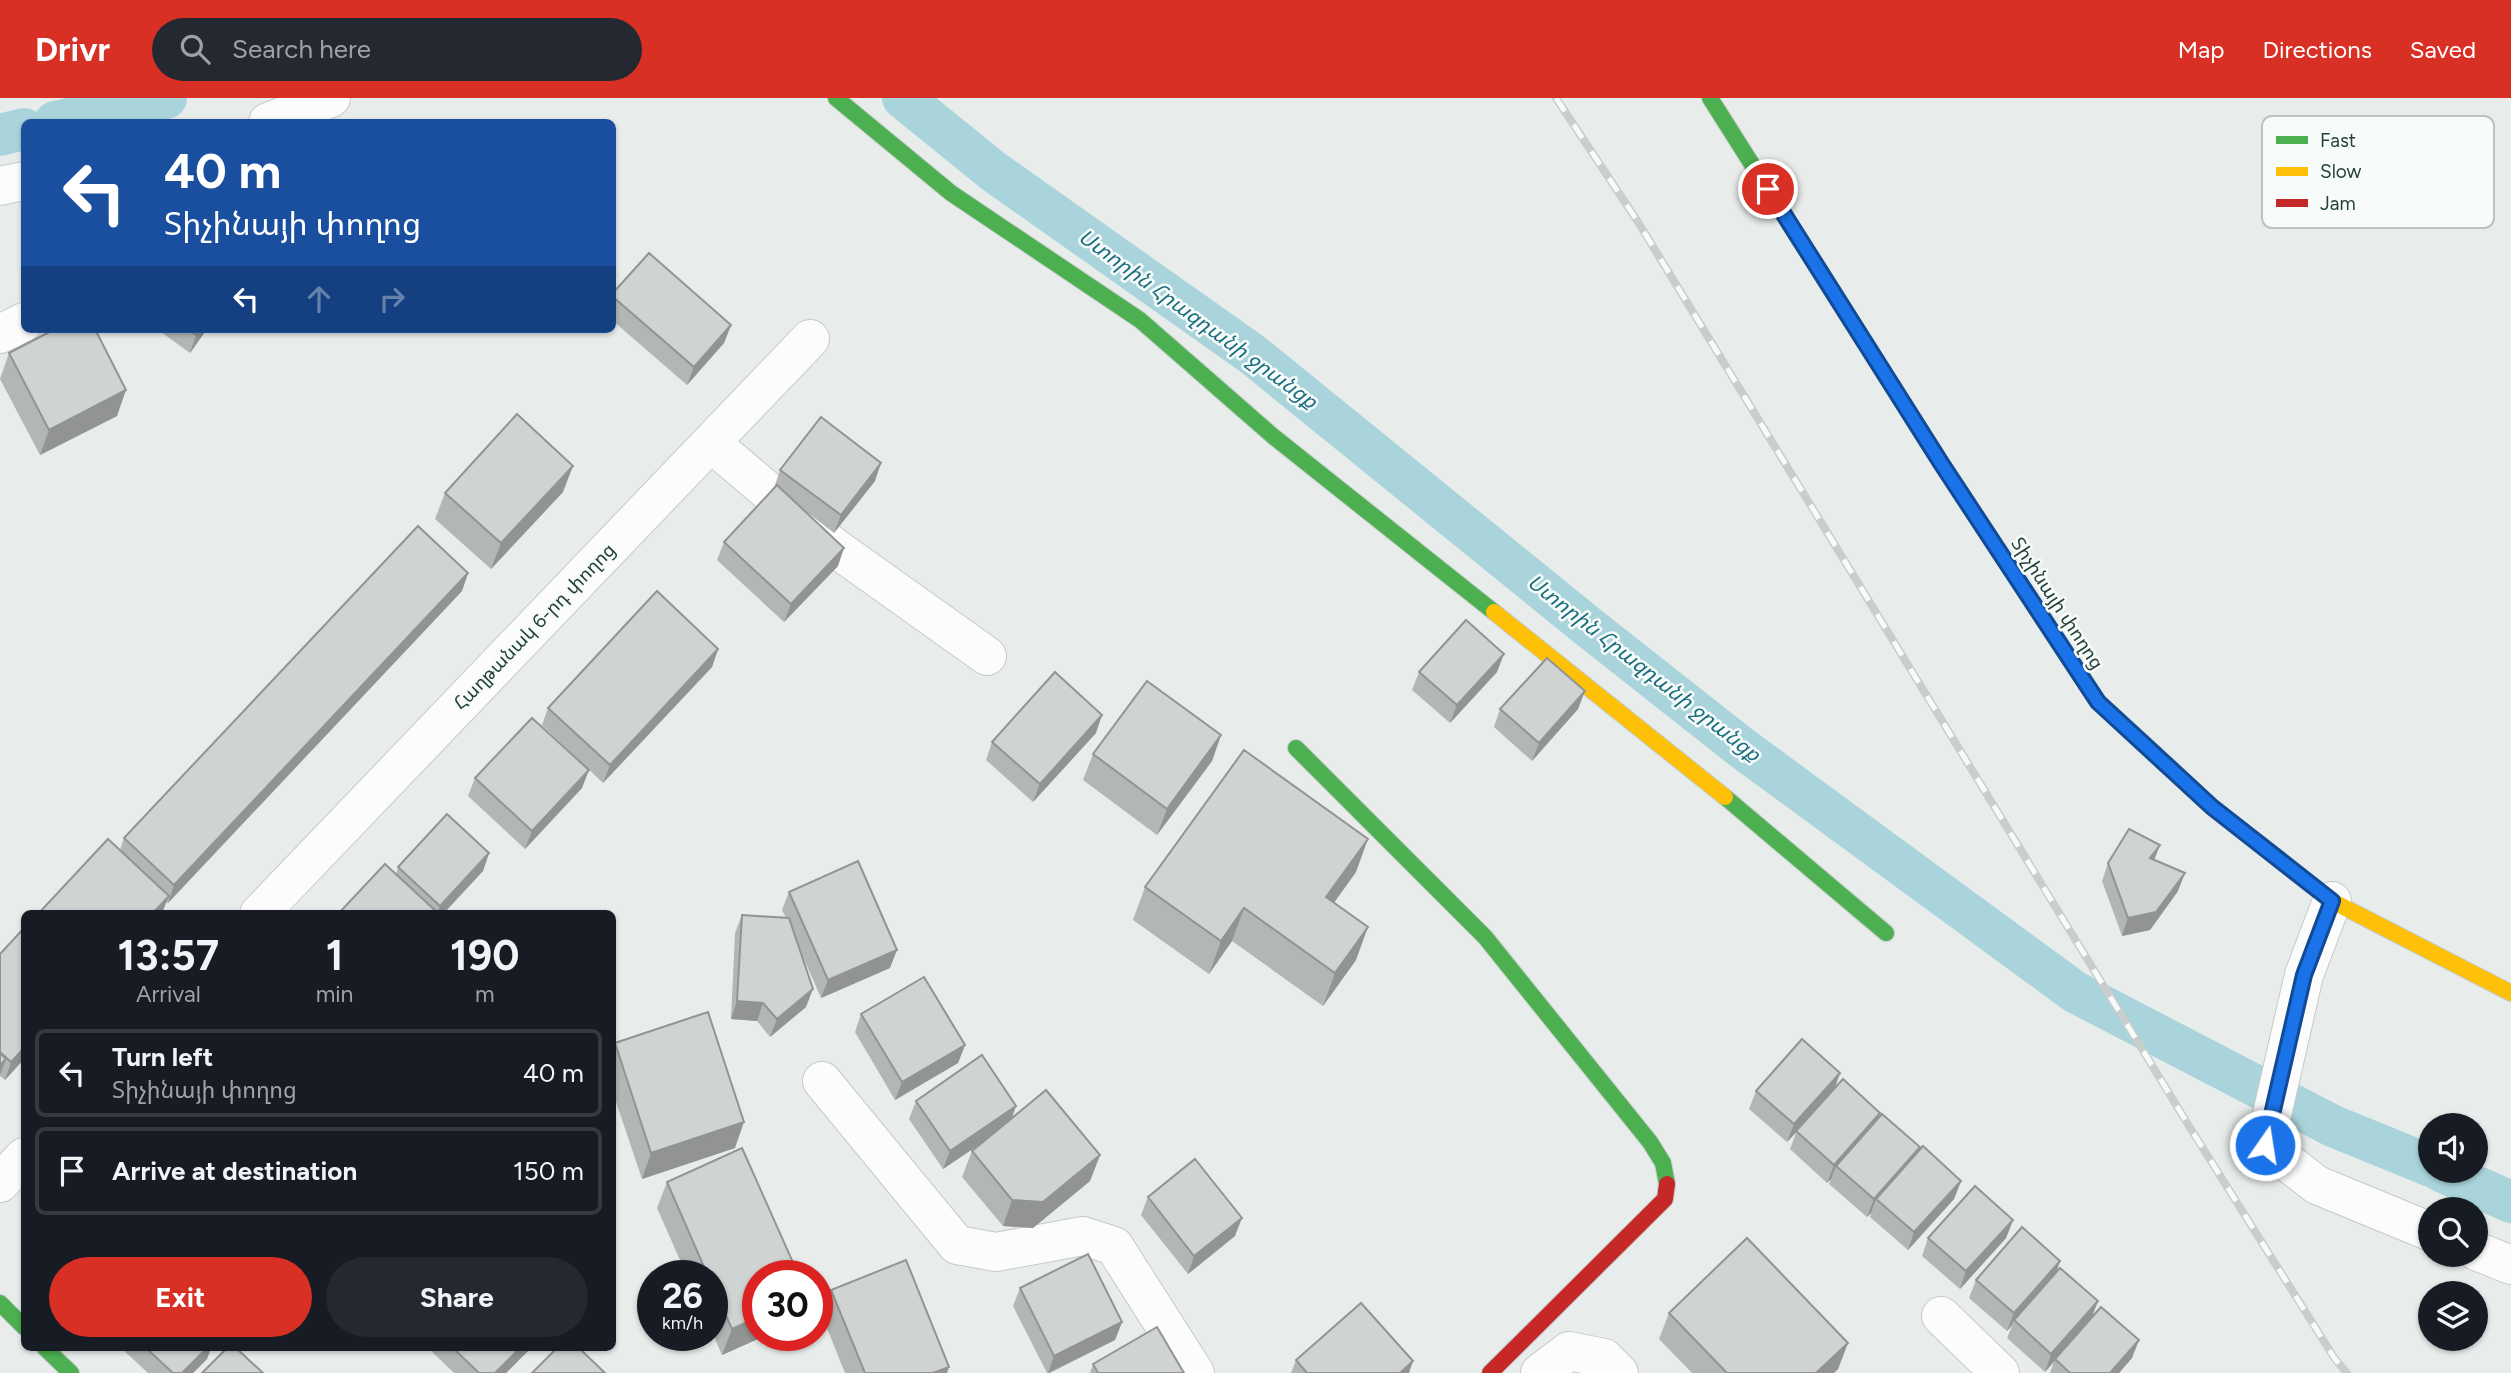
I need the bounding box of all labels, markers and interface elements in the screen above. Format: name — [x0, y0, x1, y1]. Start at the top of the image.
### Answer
search box — [152, 18, 642, 81]
text: Drivr — [35, 30, 110, 69]
icon: search — [176, 30, 214, 68]
text: Search here — [232, 33, 371, 65]
text: Map — [2178, 35, 2224, 64]
text: Directions — [2262, 35, 2372, 64]
text: Saved — [2410, 35, 2476, 64]
legend — [2262, 116, 2494, 228]
text: Fast — [2320, 129, 2356, 152]
text: 40 m — [164, 141, 281, 200]
icon: left — [49, 147, 140, 238]
pin — [1738, 159, 1798, 219]
text: Slow — [2320, 160, 2362, 183]
icon: arrive — [1749, 170, 1787, 208]
text: Jam — [2320, 192, 2356, 215]
text: Տիչինայի փողոց — [164, 205, 421, 243]
water label: Ստորին Հրազդանի ջրանցք — [1074, 224, 1324, 415]
icon: left — [227, 280, 265, 318]
icon: ahead — [300, 280, 338, 318]
icon: right — [373, 280, 411, 318]
street label: Տիչինայի փողոց — [2006, 533, 2109, 674]
street label: Հաղթանակ 6-րդ փողոց — [449, 538, 620, 715]
water label: Ստորին Հրազդանի ջրանցք — [1522, 569, 1767, 768]
text: 13:57 — [118, 930, 219, 981]
text: 1 — [326, 930, 343, 981]
text: 190 — [450, 930, 519, 981]
text: Arrival — [136, 980, 201, 1008]
text: min — [316, 980, 353, 1008]
text: m — [475, 980, 495, 1008]
text: Turn left — [112, 1041, 213, 1073]
icon: left — [53, 1054, 91, 1092]
text: 40 m — [523, 1057, 584, 1089]
text: Տիչինայի փողոց — [112, 1076, 297, 1104]
position arrow — [2228, 1108, 2302, 1182]
map controls — [2418, 1113, 2488, 1351]
button: sound — [2418, 1113, 2488, 1183]
icon: arrive — [53, 1152, 91, 1190]
text: Arrive at destination — [112, 1155, 357, 1187]
text: 150 m — [513, 1155, 584, 1187]
button: search — [2418, 1197, 2488, 1267]
button: Exit — [49, 1257, 312, 1337]
button: Share — [326, 1257, 588, 1337]
speed limit sign: 30 — [742, 1260, 833, 1351]
text: 26 — [662, 1275, 703, 1317]
button: layers — [2418, 1281, 2488, 1351]
text: km/h — [662, 1312, 703, 1334]

